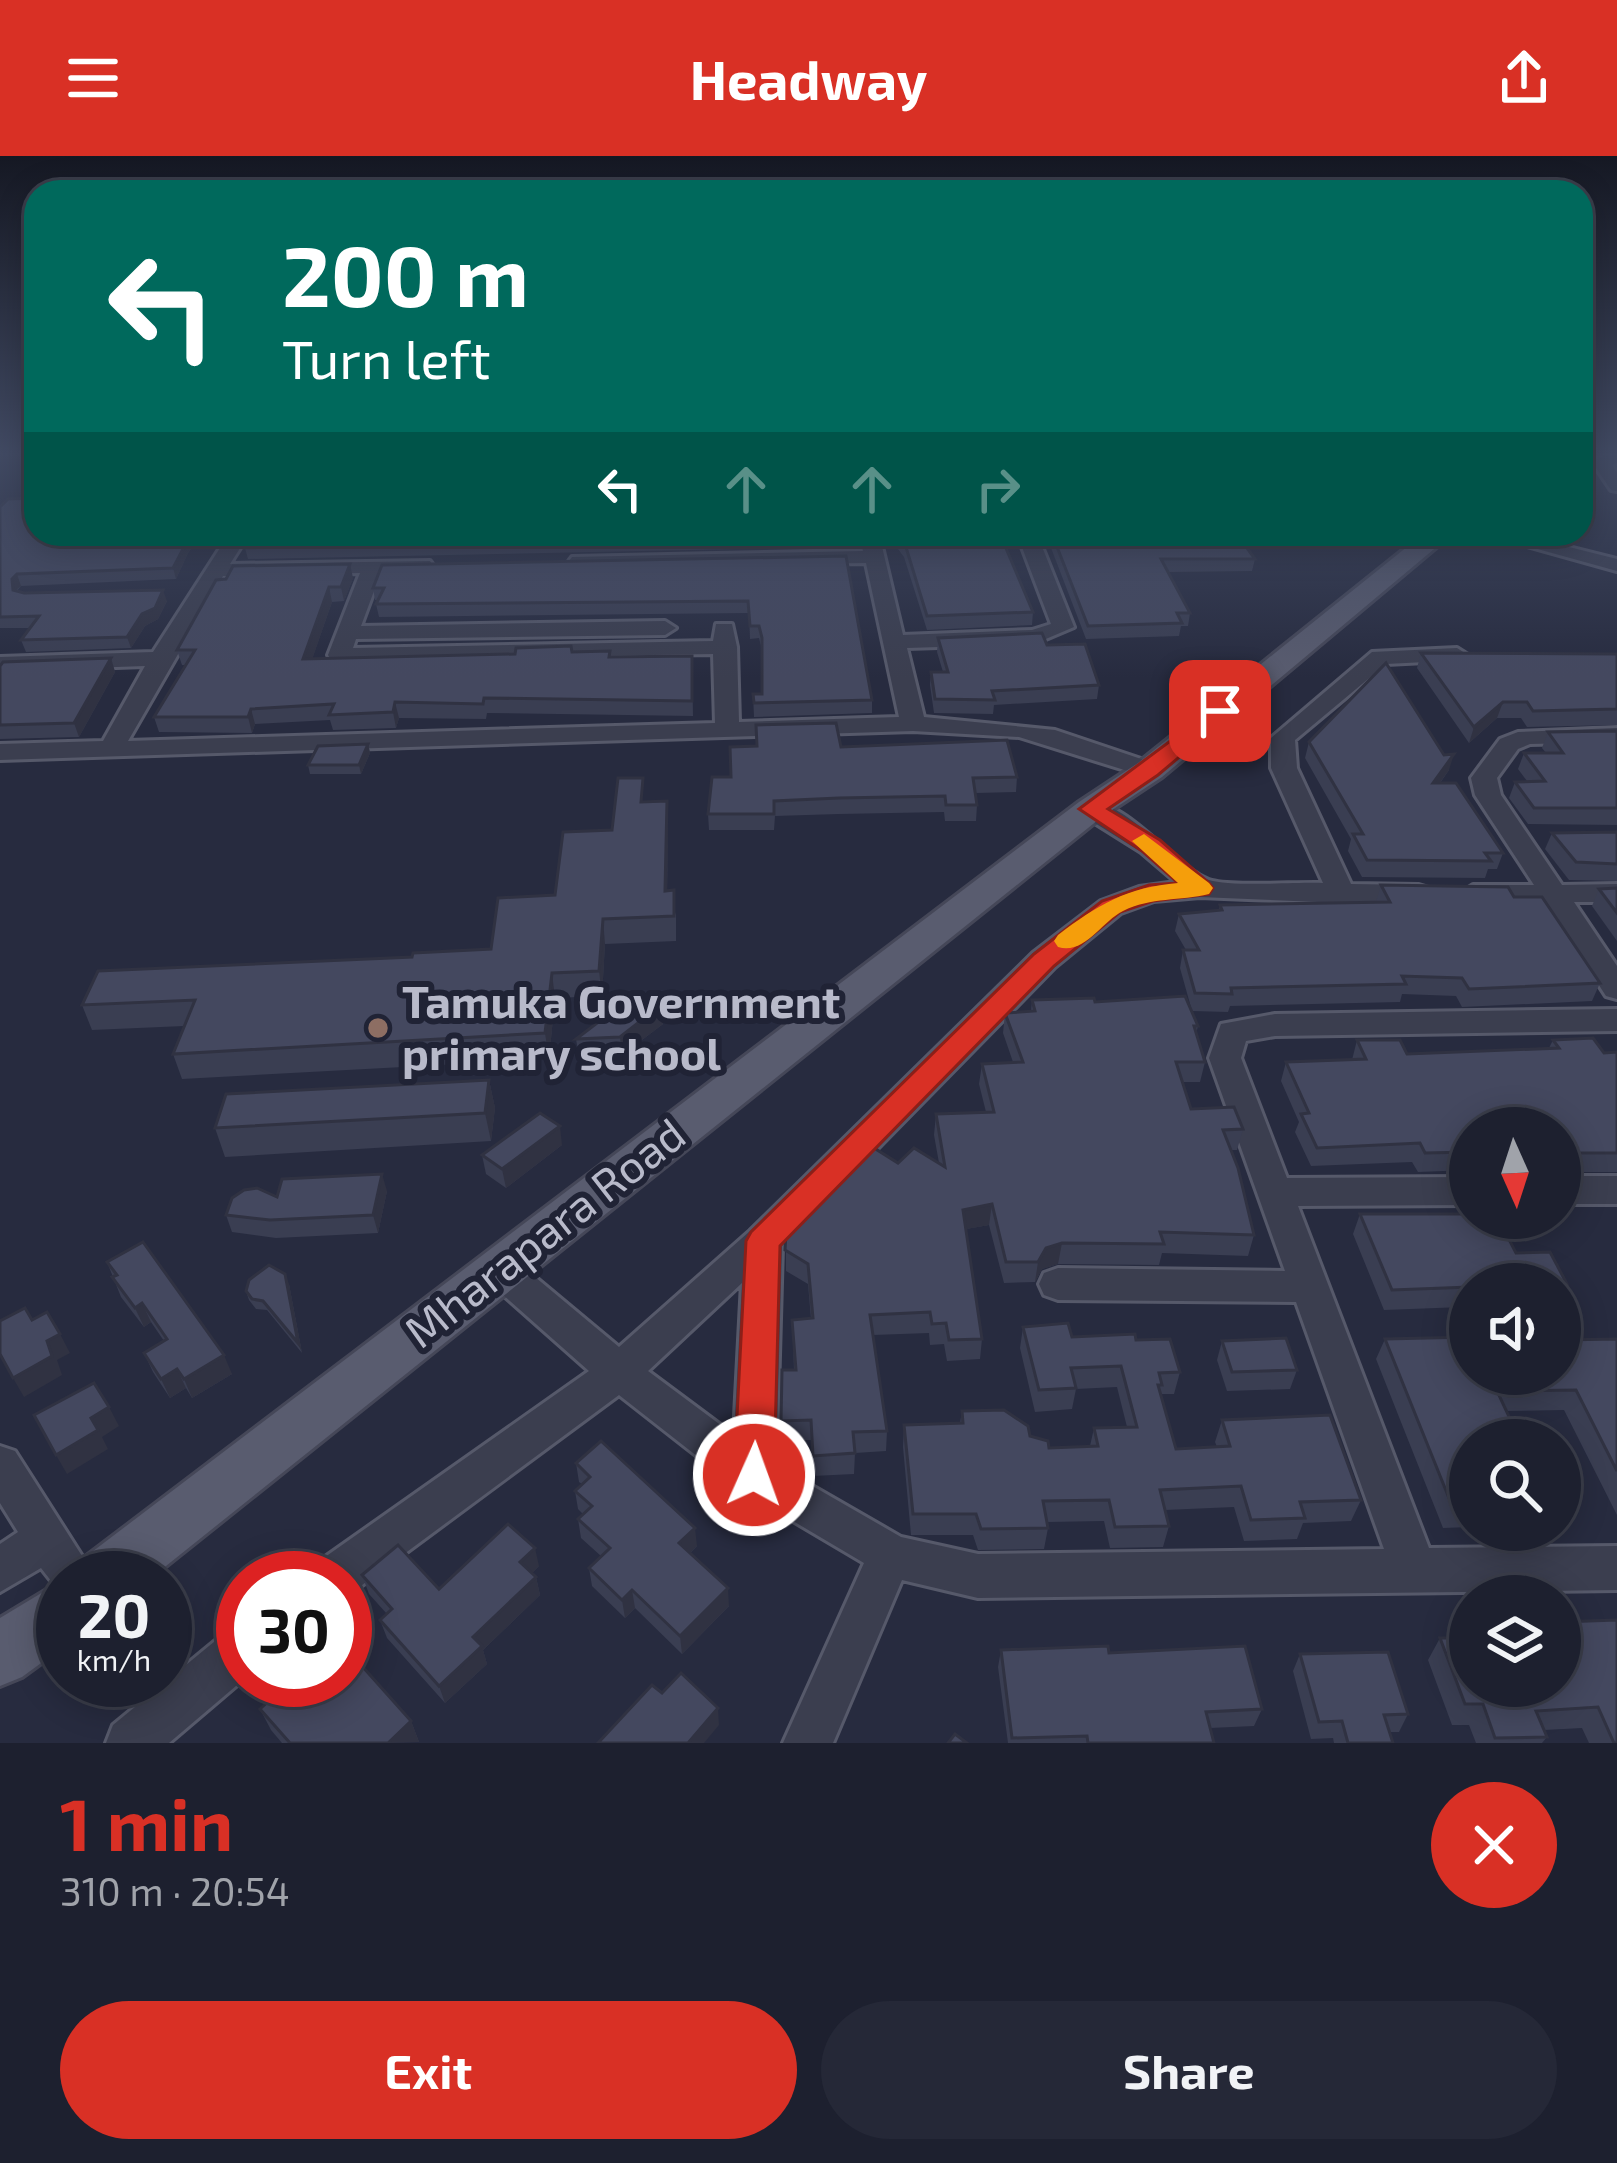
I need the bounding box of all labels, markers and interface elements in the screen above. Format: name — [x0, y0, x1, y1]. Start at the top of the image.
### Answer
icon: menu — [60, 45, 126, 111]
icon: share — [1491, 45, 1557, 111]
text: Headway — [690, 46, 927, 111]
text: 200 m — [282, 223, 529, 324]
icon: left — [84, 228, 240, 384]
text: Turn left — [282, 325, 491, 390]
icon: left — [587, 456, 653, 522]
icon: ahead — [713, 456, 779, 522]
icon: ahead — [839, 456, 905, 522]
icon: right — [965, 456, 1031, 522]
pin — [1169, 660, 1271, 762]
icon: arrive — [1187, 678, 1253, 744]
place label: Tamuka Government primary school — [402, 973, 840, 1080]
marker: Tamuka Government primary school — [365, 1015, 391, 1041]
street label: Mharapara Road — [393, 1105, 694, 1357]
north arrow — [1449, 1107, 1581, 1239]
map controls — [1449, 1107, 1581, 1707]
button: sound — [1449, 1263, 1581, 1395]
position arrow — [691, 1412, 817, 1538]
button: search — [1449, 1419, 1581, 1551]
speed limit sign: 30 — [216, 1551, 372, 1707]
button: layers — [1449, 1575, 1581, 1707]
text: 20 — [78, 1578, 150, 1650]
text: km/h — [77, 1641, 151, 1677]
text: 1 min — [60, 1779, 233, 1865]
button: close — [1431, 1782, 1557, 1908]
text: 310 m · 20:54 — [60, 1867, 290, 1914]
button: Exit — [60, 2001, 797, 2139]
button: Share — [821, 2001, 1557, 2139]

